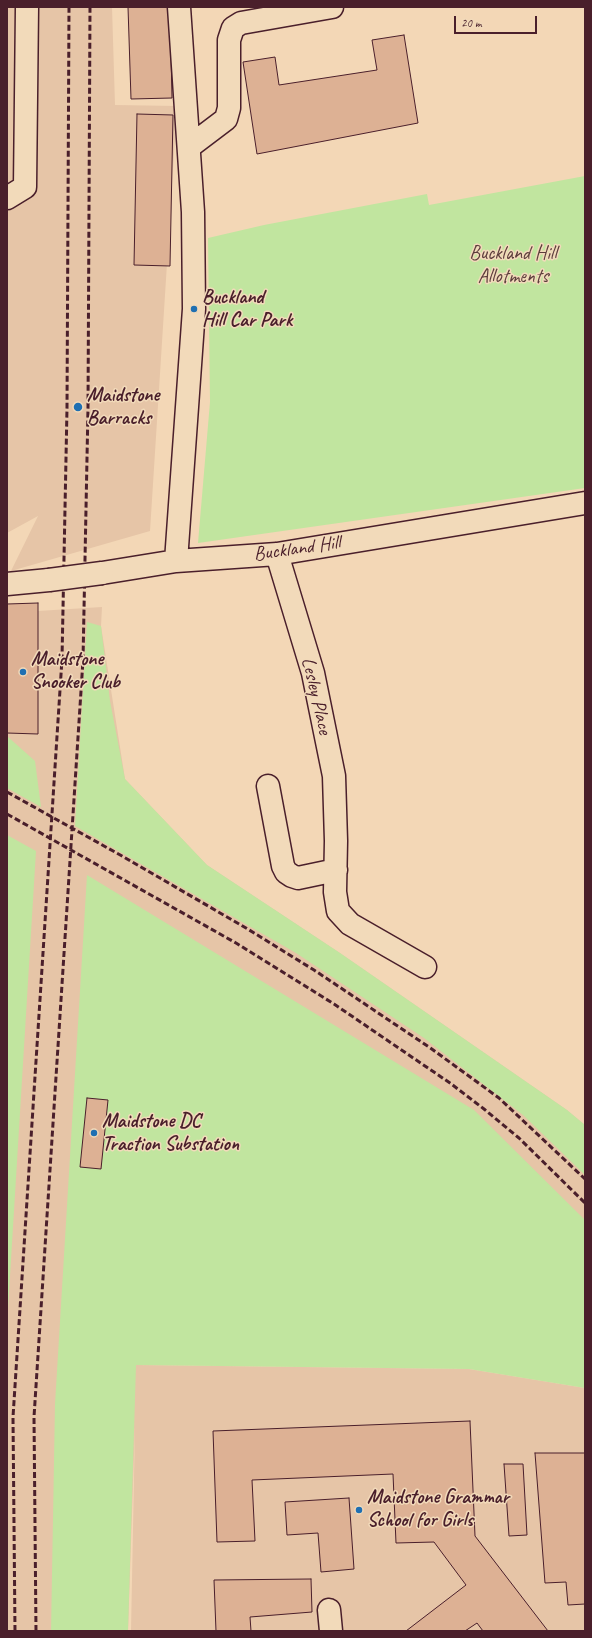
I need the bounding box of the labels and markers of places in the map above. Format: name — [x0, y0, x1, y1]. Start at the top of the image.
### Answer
place label: Buckland Hill Car Park — [202, 286, 292, 333]
marker: Buckland Hill Car Park — [189, 304, 199, 314]
place label: Maidstone Barracks — [87, 384, 159, 431]
marker: Maidstone Barracks — [72, 401, 84, 413]
place label: Maidstone Snooker Club — [31, 648, 120, 695]
marker: Maidstone Snooker Club — [18, 667, 28, 677]
place label: Maidstone DC Traction Substation — [102, 1110, 239, 1157]
marker: Maidstone DC Traction Substation — [89, 1128, 99, 1138]
place label: Maidstone Grammar School for Girls — [367, 1486, 509, 1533]
marker: Maidstone Grammar School for Girls — [354, 1505, 364, 1515]

